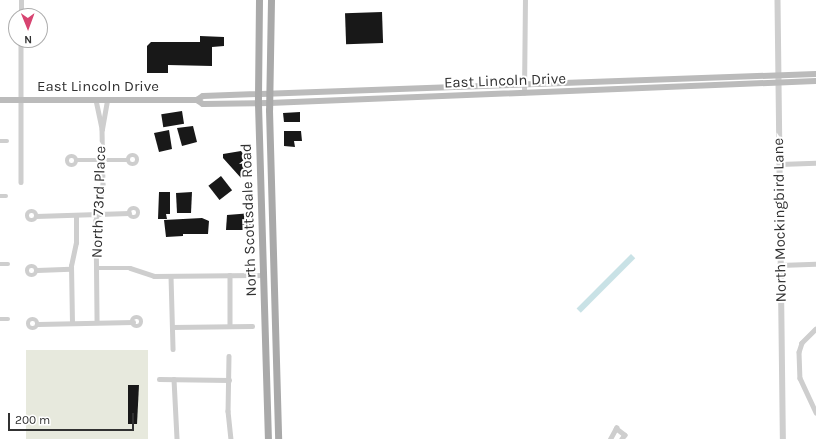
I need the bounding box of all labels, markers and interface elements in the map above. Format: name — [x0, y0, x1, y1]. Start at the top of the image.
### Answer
north arrow — [8, 8, 48, 48]
text: N — [24, 33, 32, 46]
street label: East Lincoln Drive — [444, 70, 566, 92]
street label: East Lincoln Drive — [37, 78, 159, 96]
street label: North Mockingbird Lane — [770, 138, 790, 302]
street label: North Scottsdale Road — [237, 143, 261, 297]
street label: North 73rd Place — [88, 146, 110, 258]
scale bar — [10, 405, 136, 431]
text: 200 m — [15, 413, 50, 427]

